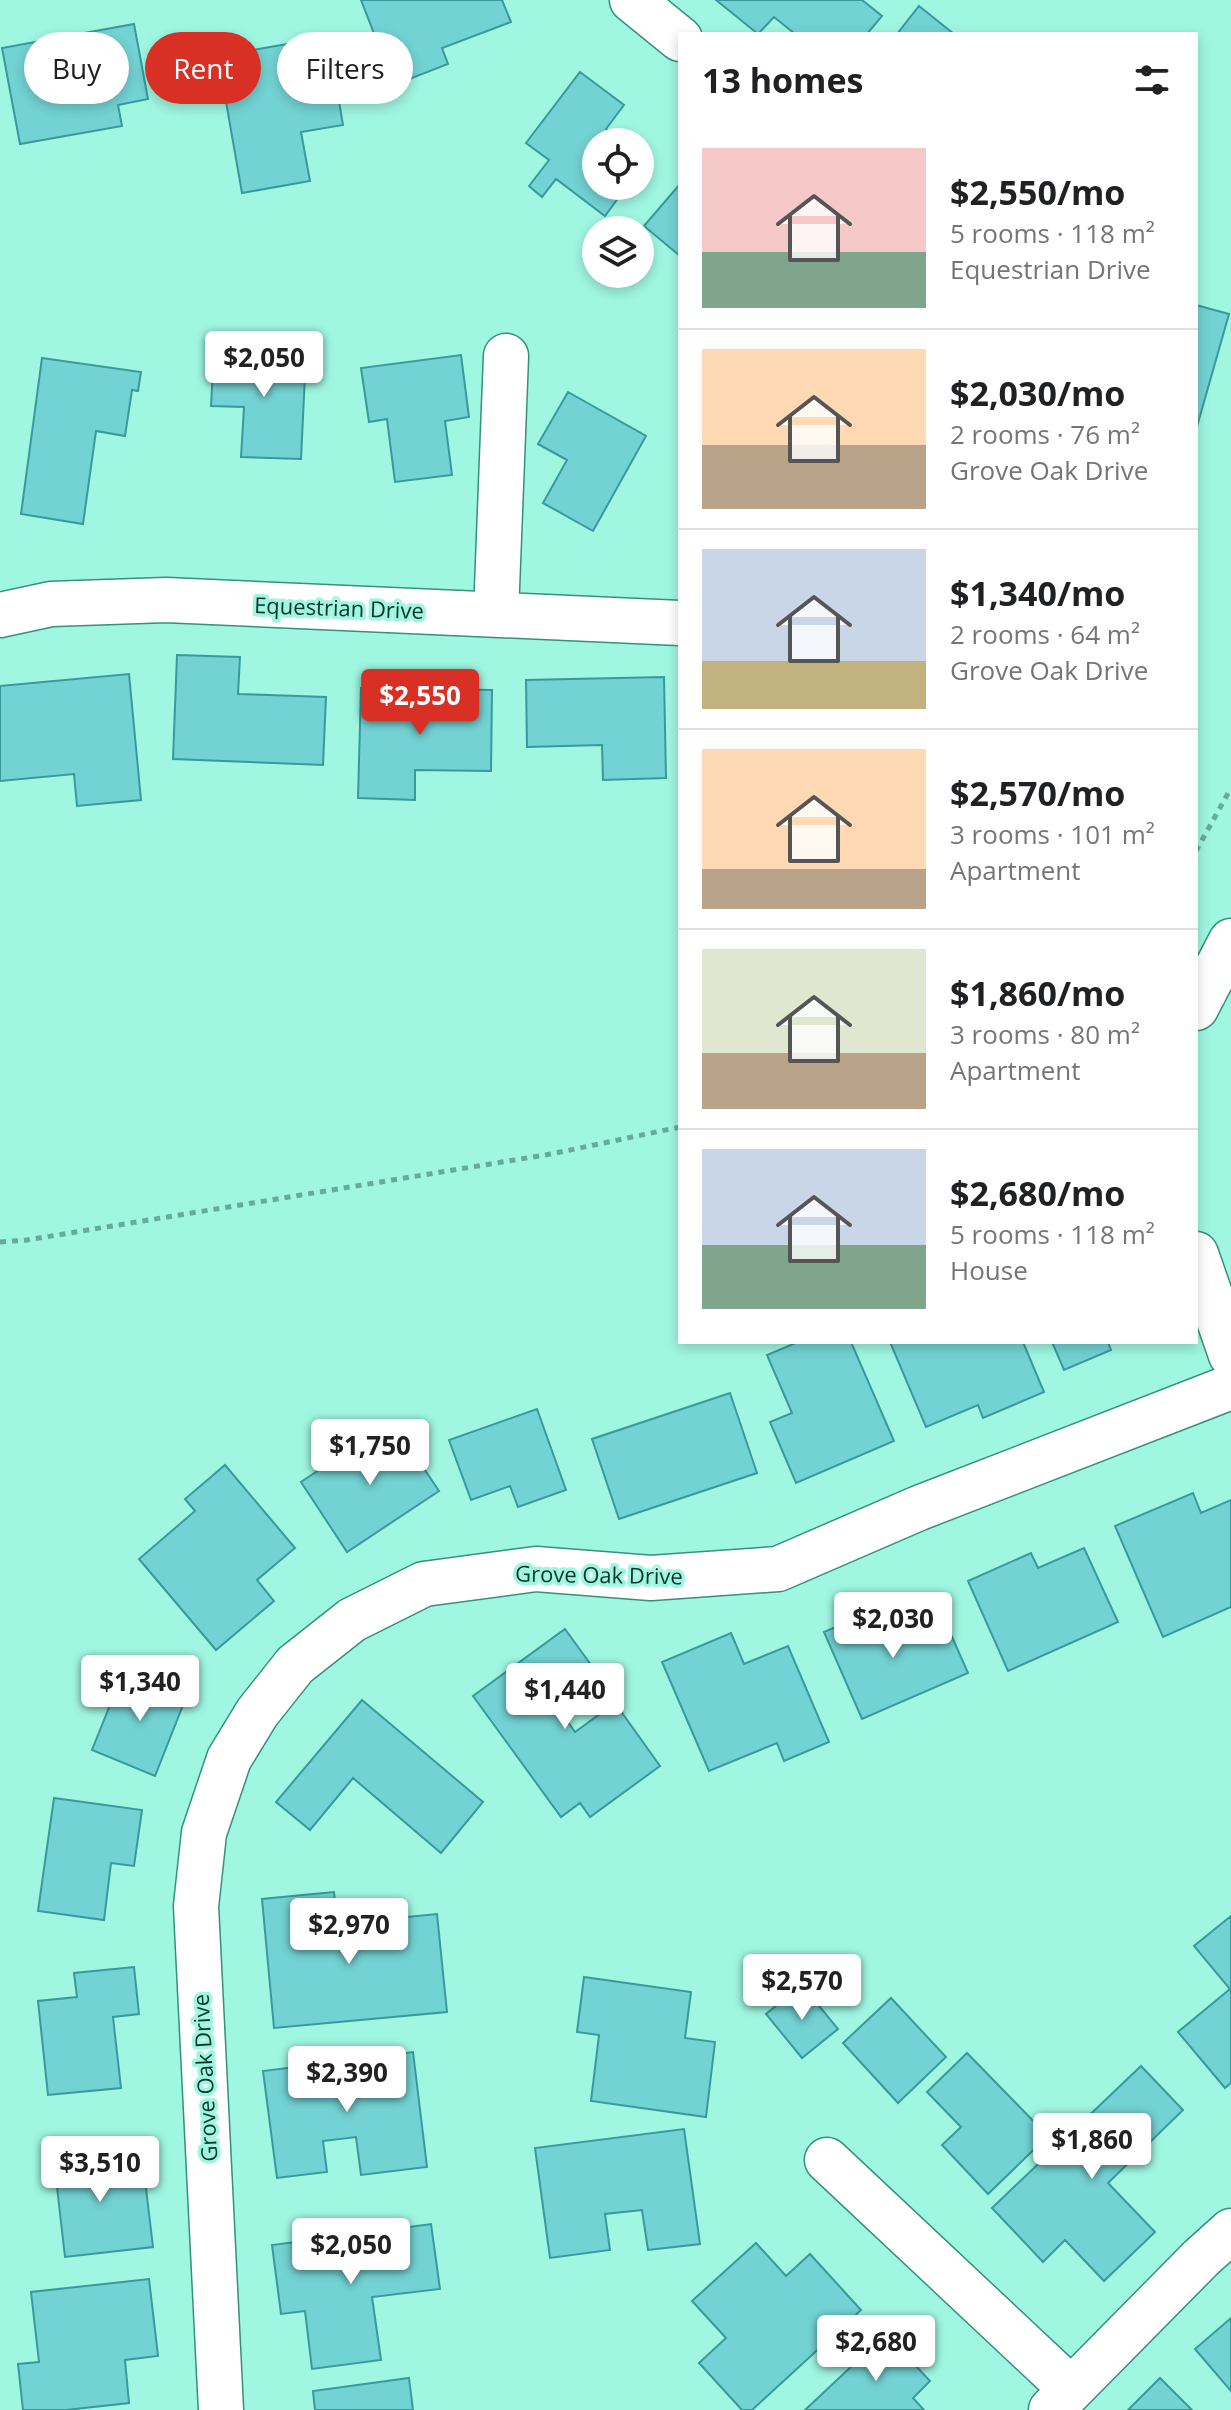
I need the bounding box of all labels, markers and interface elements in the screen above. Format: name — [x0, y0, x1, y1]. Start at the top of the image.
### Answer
chip: Buy — [24, 32, 129, 104]
chip: Rent — [145, 32, 261, 104]
chip: Filters — [277, 32, 413, 104]
text: 13 homes — [702, 57, 863, 103]
icon: filters — [1130, 58, 1174, 102]
map controls — [582, 128, 654, 288]
button: locate — [582, 128, 654, 200]
text: $2,550/mo — [950, 169, 1125, 215]
icon: home — [766, 180, 862, 276]
text: 5 rooms · 118 m² — [950, 215, 1155, 251]
button: layers — [582, 216, 654, 288]
text: Equestrian Drive — [950, 251, 1151, 287]
pin: $2,050 — [199, 331, 329, 399]
text: $2,050 — [223, 339, 305, 375]
text: $2,030/mo — [950, 370, 1125, 416]
icon: home — [766, 381, 862, 477]
text: 2 rooms · 76 m² — [950, 416, 1140, 452]
text: Grove Oak Drive — [950, 452, 1148, 488]
text: $1,340/mo — [950, 570, 1125, 616]
icon: home — [766, 581, 862, 677]
street label: Equestrian Drive — [254, 589, 424, 625]
text: 2 rooms · 64 m² — [950, 616, 1140, 652]
text: Grove Oak Drive — [950, 652, 1148, 688]
pin: $2,550 — [355, 669, 485, 737]
text: $2,550 — [379, 677, 461, 713]
text: $2,570/mo — [950, 770, 1125, 816]
icon: home — [766, 781, 862, 877]
text: 3 rooms · 101 m² — [950, 816, 1155, 852]
text: Apartment — [950, 852, 1081, 888]
text: $1,860/mo — [950, 970, 1125, 1016]
icon: home — [766, 981, 862, 1077]
text: 3 rooms · 80 m² — [950, 1016, 1140, 1052]
text: Apartment — [950, 1052, 1081, 1088]
text: $2,680/mo — [950, 1170, 1125, 1216]
icon: home — [766, 1181, 862, 1277]
text: 5 rooms · 118 m² — [950, 1216, 1155, 1252]
text: House — [950, 1252, 1028, 1288]
pin: $1,750 — [305, 1419, 435, 1487]
text: $1,750 — [329, 1427, 411, 1463]
street label: Grove Oak Drive — [515, 1558, 683, 1590]
pin: $2,030 — [828, 1592, 958, 1660]
text: $2,030 — [852, 1600, 934, 1636]
pin: $1,340 — [75, 1655, 205, 1723]
text: $1,340 — [99, 1663, 181, 1699]
pin: $1,440 — [500, 1663, 630, 1731]
text: $1,440 — [524, 1671, 606, 1707]
pin: $2,970 — [284, 1898, 414, 1966]
text: $2,970 — [308, 1906, 390, 1942]
pin: $2,570 — [737, 1954, 867, 2022]
text: $2,570 — [761, 1962, 843, 1998]
street label: Grove Oak Drive — [185, 1993, 223, 2163]
pin: $2,390 — [282, 2046, 412, 2114]
text: $2,390 — [306, 2054, 388, 2090]
pin: $1,860 — [1027, 2113, 1157, 2181]
text: $1,860 — [1051, 2121, 1133, 2157]
pin: $3,510 — [35, 2136, 165, 2204]
text: $3,510 — [59, 2144, 141, 2180]
pin: $2,050 — [286, 2218, 416, 2286]
text: $2,050 — [310, 2226, 392, 2262]
pin: $2,680 — [811, 2315, 941, 2383]
text: $2,680 — [835, 2323, 917, 2359]

